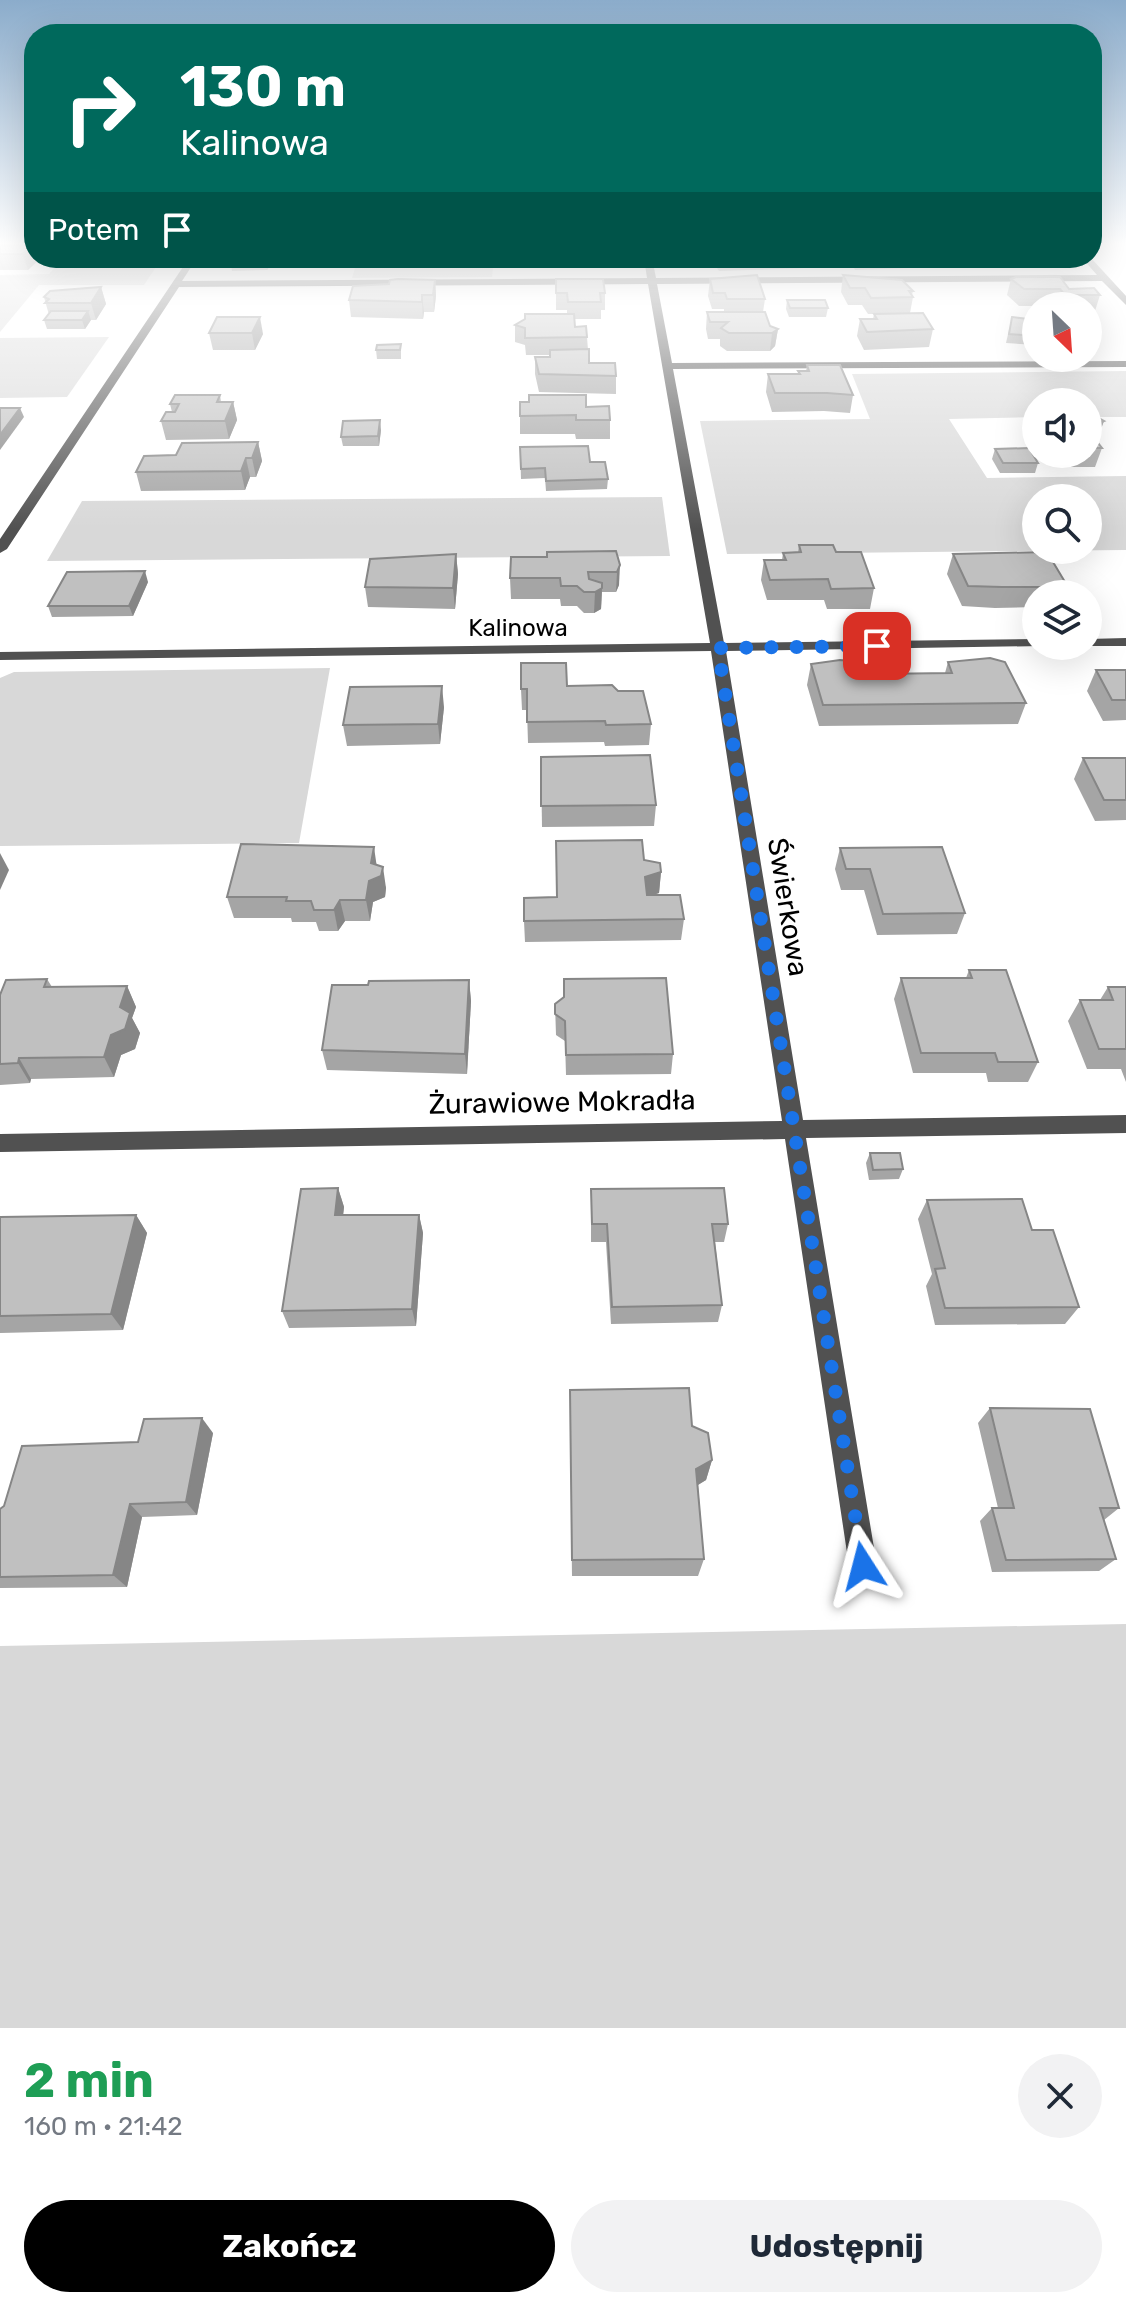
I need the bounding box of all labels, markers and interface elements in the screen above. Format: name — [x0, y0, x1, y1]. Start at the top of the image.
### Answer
text: 130 m — [180, 54, 346, 120]
icon: right — [48, 56, 152, 160]
text: Kalinowa — [180, 121, 329, 164]
icon: arrive — [155, 208, 199, 252]
text: Potem — [48, 212, 139, 248]
north arrow — [1022, 292, 1102, 372]
map controls — [1022, 292, 1102, 660]
button: sound — [1022, 388, 1102, 468]
button: search — [1022, 484, 1102, 564]
button: layers — [1022, 580, 1102, 660]
pin — [843, 612, 911, 680]
street label: Kalinowa — [468, 614, 568, 642]
icon: arrive — [855, 624, 899, 668]
street label: Świerkowa — [761, 835, 815, 979]
street label: Żurawiowe Mokradła — [428, 1083, 696, 1121]
position arrow — [821, 1524, 905, 1608]
text: 2 min — [24, 2052, 154, 2109]
button: close — [1018, 2054, 1102, 2138]
text: 160 m · 21:42 — [24, 2111, 183, 2142]
button: Zakończ — [24, 2200, 555, 2292]
button: Udostępnij — [571, 2200, 1102, 2292]

